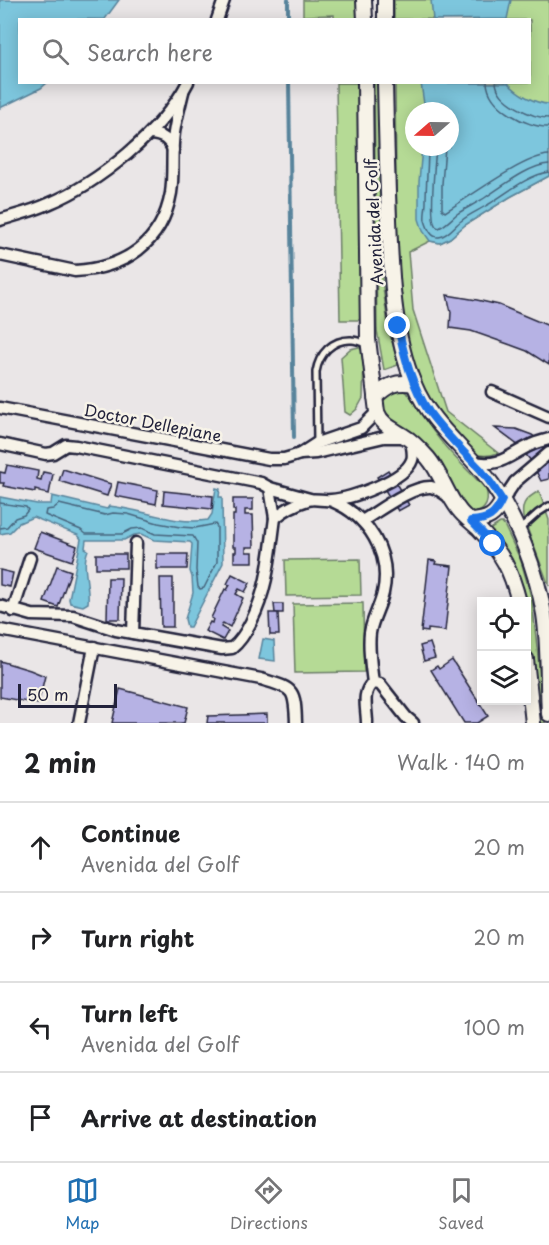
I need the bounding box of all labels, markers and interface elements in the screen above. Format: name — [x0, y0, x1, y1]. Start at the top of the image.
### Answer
search box — [18, 18, 531, 84]
icon: search — [39, 35, 72, 68]
text: Search here — [87, 35, 213, 68]
north arrow — [405, 102, 459, 156]
street label: Avenida del Golf — [358, 156, 388, 286]
route end — [384, 312, 410, 338]
street label: Doctor Dellepiane — [82, 397, 224, 447]
route start — [479, 530, 505, 556]
map controls — [477, 597, 531, 705]
button: locate — [477, 597, 531, 651]
button: layers — [477, 651, 531, 705]
scale bar — [18, 681, 117, 708]
text: 50 m — [27, 682, 68, 706]
text: 2 min — [24, 743, 97, 782]
text: Walk · 140 m — [397, 747, 525, 777]
text: Continue — [81, 816, 180, 849]
icon: ahead — [24, 831, 57, 864]
text: 20 m — [473, 832, 525, 862]
text: Avenida del Golf — [81, 849, 239, 879]
icon: right — [24, 921, 57, 954]
text: Turn right — [81, 921, 194, 954]
text: 20 m — [473, 922, 525, 952]
text: Turn left — [81, 996, 178, 1029]
icon: left — [24, 1011, 57, 1044]
text: 100 m — [464, 1012, 525, 1042]
text: Avenida del Golf — [81, 1029, 239, 1059]
icon: arrive — [24, 1101, 57, 1134]
text: Arrive at destination — [81, 1101, 317, 1134]
tab: Map — [65, 1174, 99, 1234]
tab: Directions — [230, 1174, 308, 1234]
tab: Saved — [438, 1174, 484, 1234]

